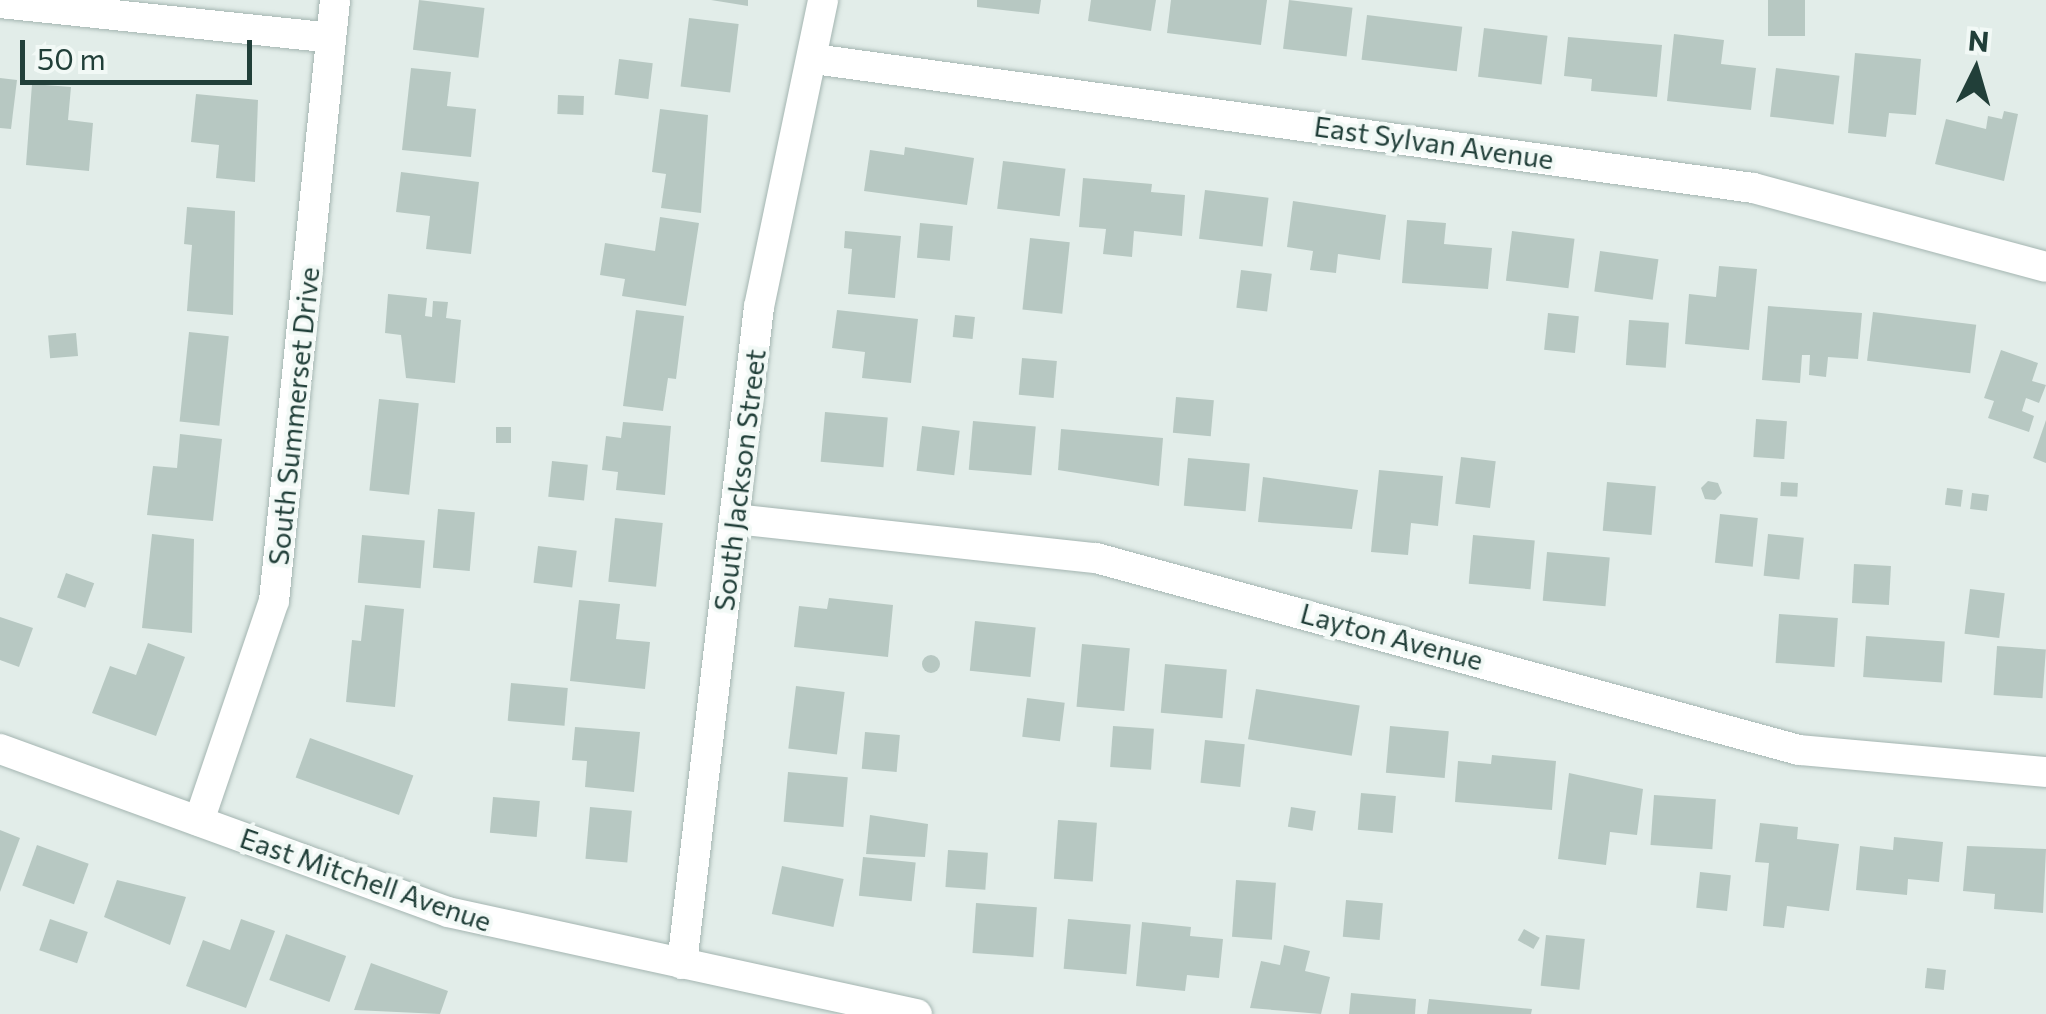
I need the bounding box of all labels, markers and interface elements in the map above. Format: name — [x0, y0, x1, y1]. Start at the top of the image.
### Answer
scale bar — [25, 20, 258, 82]
north arrow — [1926, 20, 2026, 120]
text: N — [1967, 22, 1991, 58]
text: 50 m — [37, 39, 106, 76]
street label: East Sylvan Avenue — [1312, 109, 1556, 175]
street label: South Summerset Drive — [261, 265, 325, 567]
street label: South Jackson Street — [706, 347, 772, 613]
street label: Layton Avenue — [1297, 595, 1487, 677]
street label: East Mitchell Avenue — [236, 820, 496, 938]

